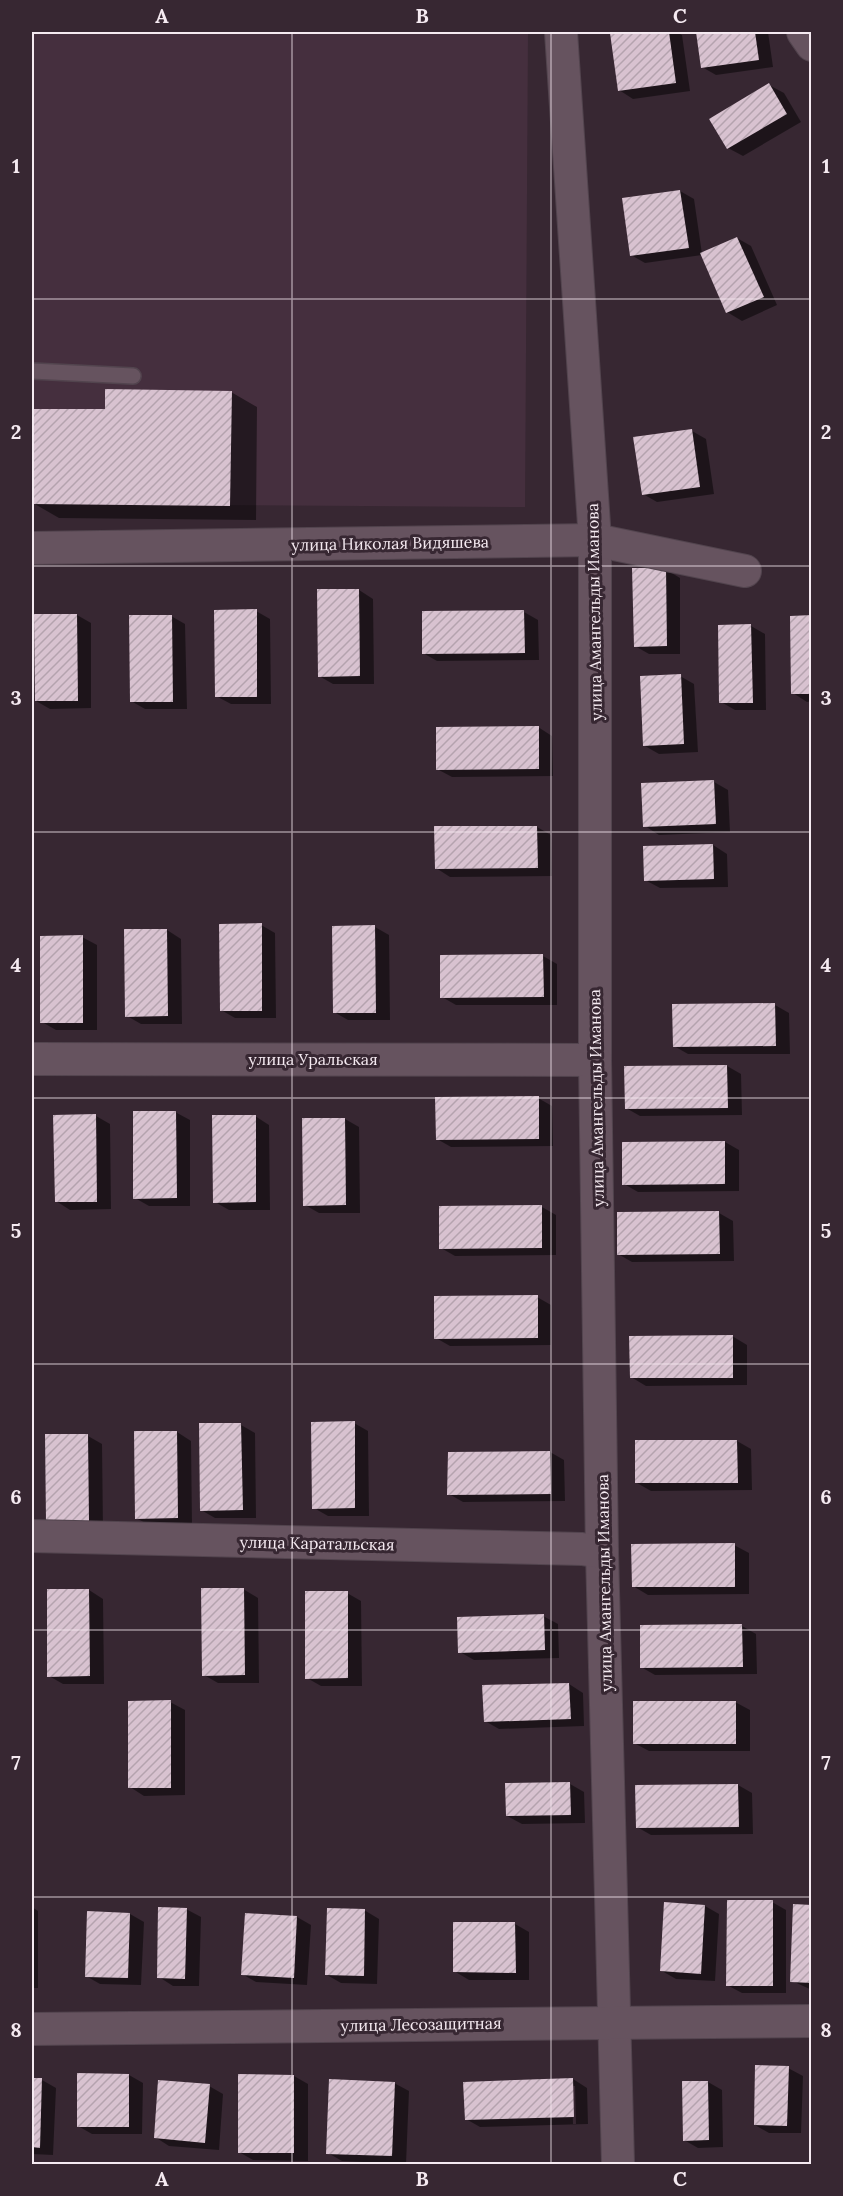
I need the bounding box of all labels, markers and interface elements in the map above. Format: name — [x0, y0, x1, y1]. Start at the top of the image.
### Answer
text: A — [155, 3, 169, 28]
text: B — [415, 3, 429, 28]
text: C — [673, 3, 687, 28]
text: 1 — [12, 153, 20, 178]
text: 1 — [822, 153, 830, 178]
text: 2 — [11, 419, 21, 444]
text: 2 — [821, 419, 831, 444]
street label: улица Амангельды Иманова — [582, 503, 606, 721]
street label: улица Николая Видяшева — [291, 531, 489, 555]
text: 3 — [10, 685, 22, 710]
text: 3 — [820, 685, 832, 710]
text: 4 — [11, 952, 22, 977]
text: 4 — [821, 952, 832, 977]
street label: улица Амангельды Иманова — [584, 989, 608, 1207]
street label: улица Уральская — [248, 1049, 378, 1069]
text: 5 — [11, 1218, 22, 1243]
text: 5 — [821, 1218, 832, 1243]
street label: улица Амангельды Иманова — [592, 1474, 616, 1692]
text: 6 — [10, 1484, 22, 1509]
text: 6 — [820, 1484, 832, 1509]
street label: улица Каратальская — [239, 1532, 395, 1554]
text: 7 — [11, 1750, 21, 1775]
text: 7 — [821, 1750, 831, 1775]
street label: улица Лесозащитная — [340, 2013, 502, 2035]
text: 8 — [10, 2017, 22, 2042]
text: 8 — [820, 2017, 832, 2042]
text: A — [155, 2166, 169, 2191]
text: B — [415, 2166, 429, 2191]
text: C — [673, 2166, 687, 2191]

